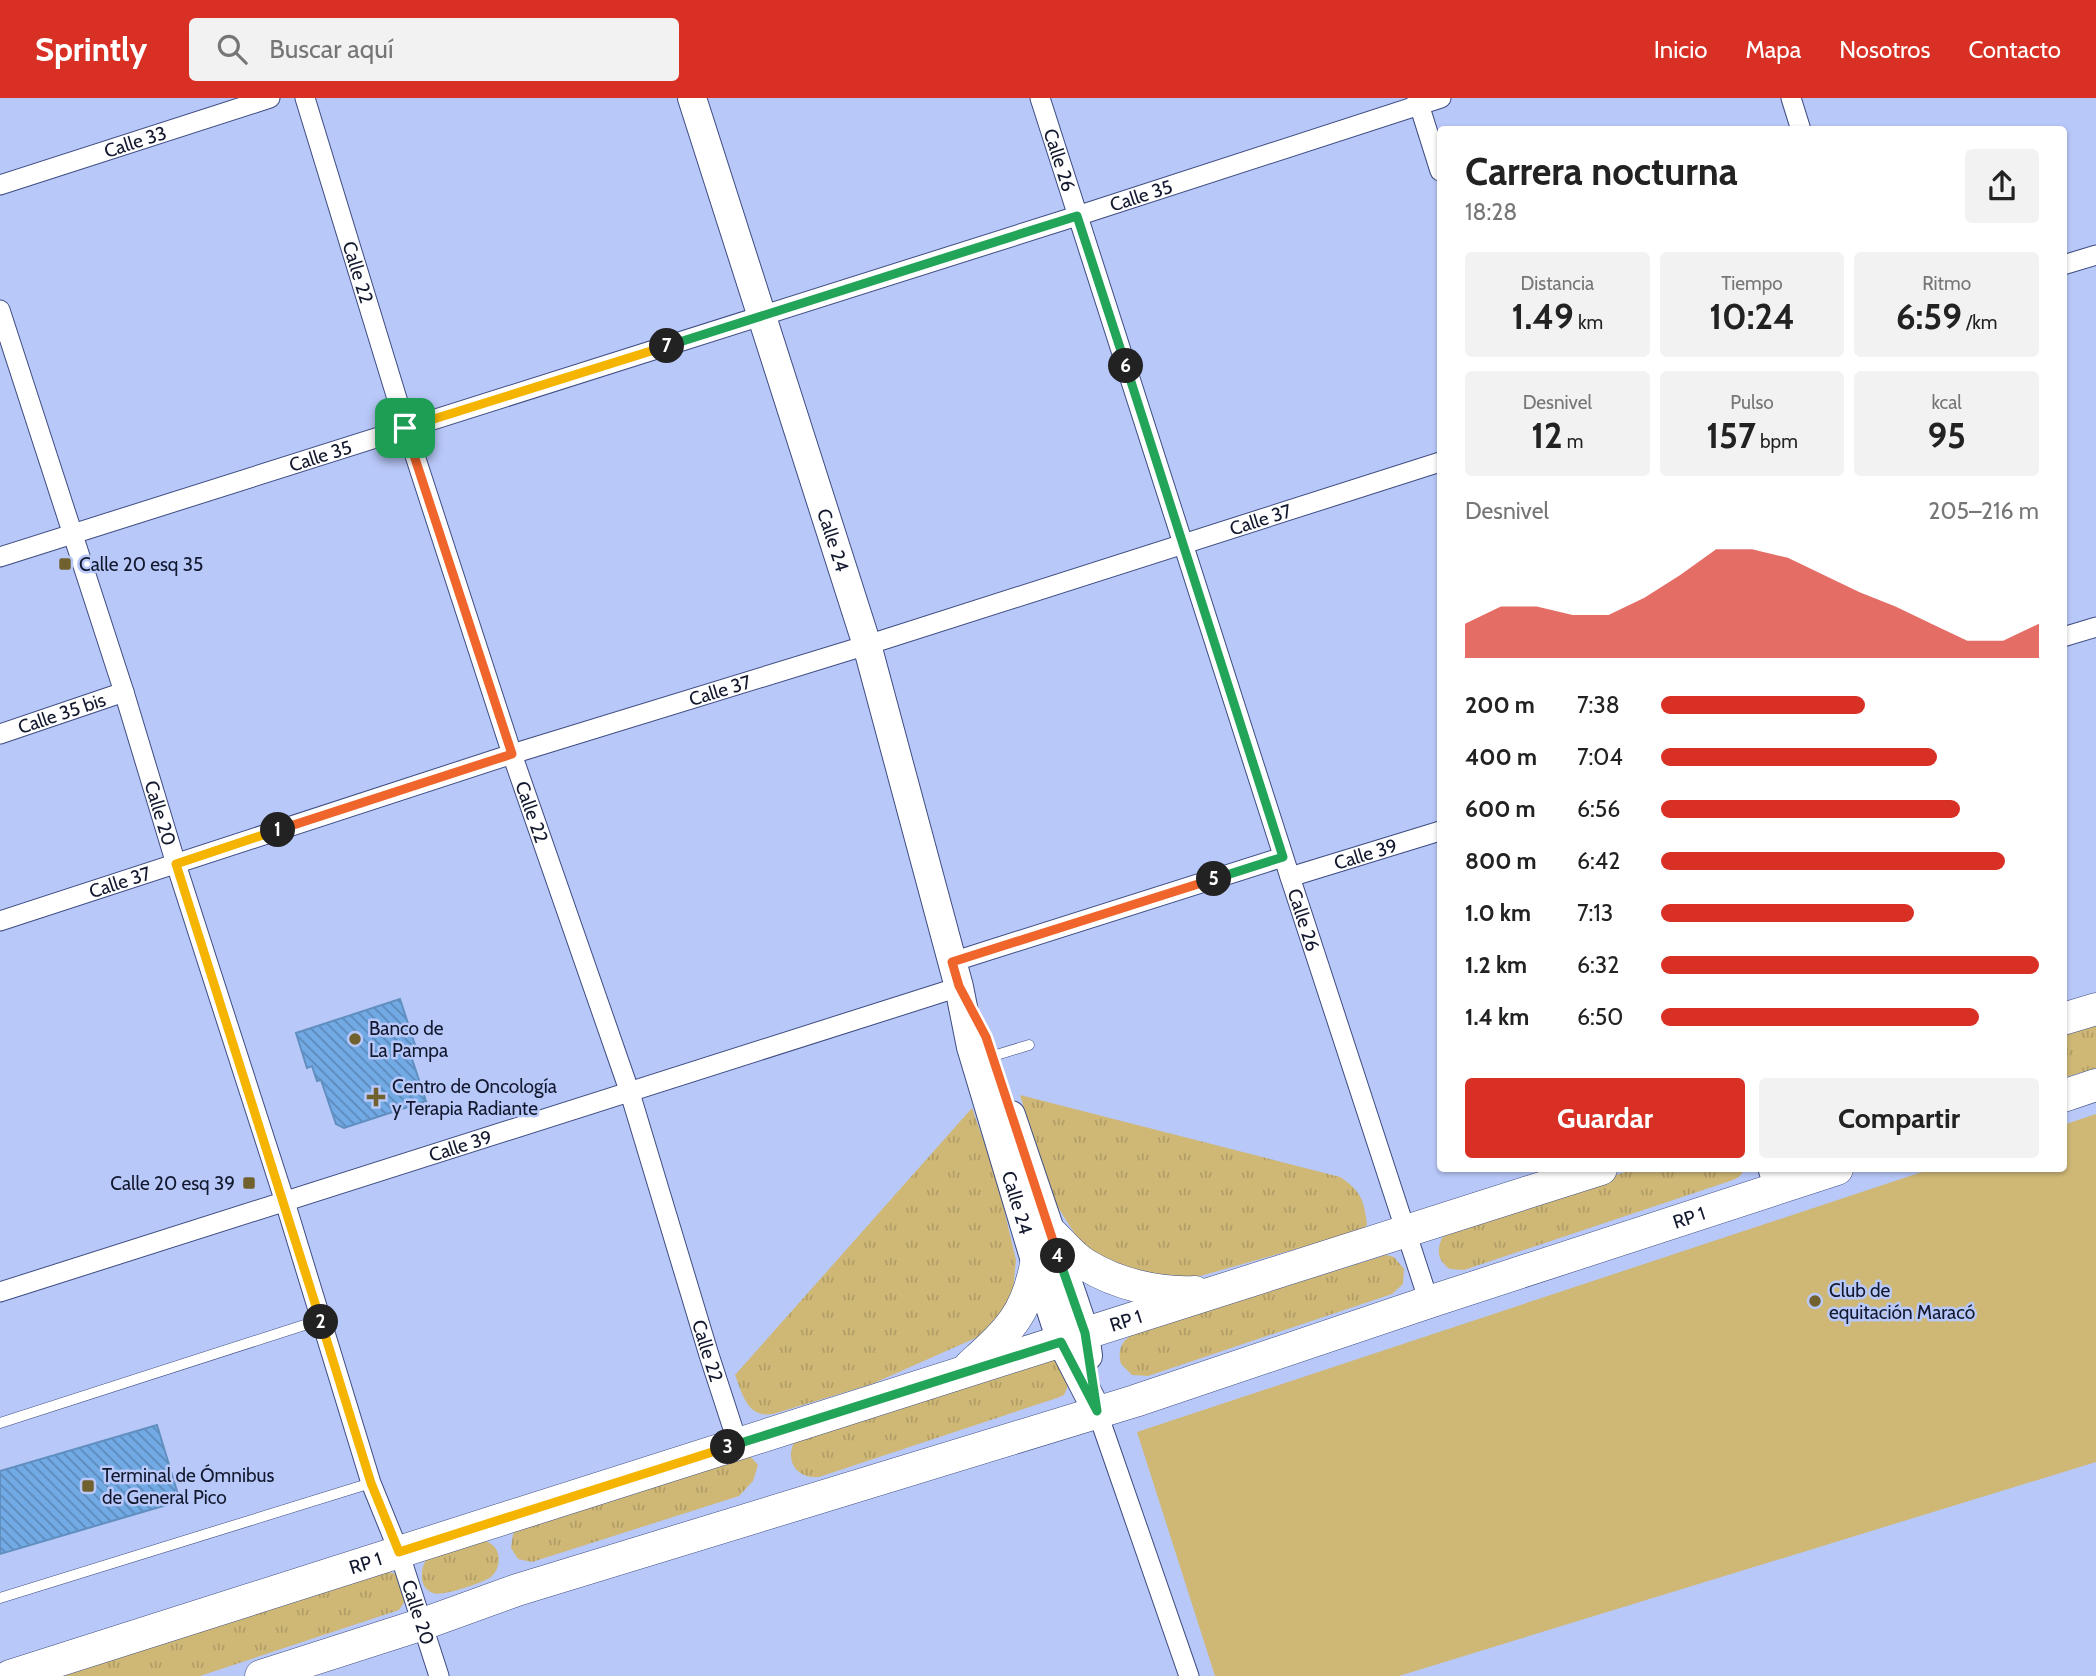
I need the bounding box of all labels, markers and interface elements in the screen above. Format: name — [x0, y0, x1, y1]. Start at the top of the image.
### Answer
search box — [189, 18, 679, 81]
text: Sprintly — [35, 29, 147, 69]
icon: search — [213, 30, 251, 68]
text: Buscar aquí — [269, 33, 393, 65]
text: Inicio — [1654, 35, 1707, 64]
text: Mapa — [1745, 35, 1801, 64]
text: Nosotros — [1839, 35, 1930, 64]
text: Contacto — [1968, 35, 2061, 64]
street label: Calle 33 — [101, 121, 169, 163]
street label: Calle 26 — [1039, 126, 1080, 194]
text: Carrera nocturna — [1465, 148, 1738, 195]
button: share — [1965, 149, 2039, 223]
street label: Calle 35 — [1107, 175, 1175, 217]
text: 18:28 — [1465, 198, 1517, 226]
street label: Calle 22 — [337, 238, 378, 306]
text: Distancia — [1521, 272, 1594, 295]
text: Tiempo — [1721, 272, 1783, 295]
text: Ritmo — [1922, 272, 1971, 295]
text: 1.49 — [1512, 295, 1574, 338]
text: 10:24 — [1709, 295, 1795, 338]
text: 6:59 — [1896, 295, 1962, 338]
text: km — [1574, 311, 1603, 334]
text: /km — [1962, 311, 1997, 334]
pin: 7 — [650, 328, 684, 364]
text: 7 — [662, 334, 671, 357]
pin: 6 — [1108, 348, 1144, 384]
text: 6 — [1120, 354, 1131, 377]
text: Desnivel — [1523, 391, 1592, 414]
text: Pulso — [1730, 391, 1774, 414]
text: kcal — [1932, 391, 1962, 414]
pin — [375, 398, 435, 458]
icon: arrive — [386, 409, 424, 447]
text: 12 — [1531, 414, 1563, 457]
text: 157 — [1706, 414, 1756, 457]
text: 95 — [1927, 414, 1966, 457]
text: m — [1563, 430, 1584, 453]
text: bpm — [1756, 430, 1798, 453]
street label: Calle 35 — [286, 435, 355, 477]
text: Desnivel — [1465, 497, 1549, 525]
text: 205–216 m — [1928, 497, 2039, 525]
street label: Calle 37 — [1227, 499, 1295, 540]
street label: Calle 24 — [812, 506, 854, 574]
place label: Calle 20 esq 35 — [79, 553, 203, 576]
marker: Calle 20 esq 35 — [57, 556, 73, 572]
street label: Calle 37 — [686, 670, 754, 711]
street label: Calle 35 bis — [15, 688, 109, 739]
text: 200 m — [1465, 691, 1535, 719]
text: 7:38 — [1577, 691, 1620, 719]
text: 400 m — [1465, 743, 1537, 771]
text: 7:04 — [1577, 743, 1623, 771]
street label: Calle 20 — [139, 778, 181, 848]
street label: Calle 22 — [510, 778, 553, 846]
text: 600 m — [1465, 795, 1536, 823]
text: 6:56 — [1577, 795, 1620, 823]
pin: 1 — [260, 812, 296, 848]
text: 1 — [274, 818, 281, 841]
street label: Calle 39 — [1331, 834, 1400, 875]
text: 800 m — [1465, 847, 1537, 875]
text: 6:42 — [1577, 847, 1620, 875]
street label: Calle 37 — [86, 861, 154, 903]
pin: 5 — [1196, 862, 1232, 896]
text: 5 — [1208, 867, 1219, 890]
street label: Calle 26 — [1283, 886, 1324, 954]
text: 1.0 km — [1465, 899, 1531, 927]
text: 7:13 — [1577, 899, 1613, 927]
text: 1.2 km — [1465, 951, 1527, 979]
text: 6:32 — [1577, 951, 1619, 979]
text: 1.4 km — [1465, 1003, 1529, 1031]
text: 6:50 — [1577, 1003, 1623, 1031]
place label: Banco de La Pampa — [369, 1017, 448, 1062]
marker: Banco de La Pampa — [347, 1031, 363, 1047]
place label: Centro de Oncología y Terapia Radiante — [392, 1075, 557, 1120]
button: Guardar — [1465, 1078, 1745, 1158]
button: Compartir — [1759, 1078, 2039, 1158]
marker: Centro de Oncología y Terapia Radiante — [366, 1087, 386, 1107]
street label: Calle 39 — [426, 1125, 495, 1167]
street label: Calle 24 — [997, 1168, 1037, 1237]
place label: Calle 20 esq 39 — [110, 1172, 235, 1195]
marker: Calle 20 esq 39 — [241, 1175, 257, 1191]
street label: RP 1 — [1670, 1202, 1708, 1234]
pin: 4 — [1040, 1238, 1076, 1274]
text: 4 — [1052, 1244, 1063, 1267]
place label: Club de equitación Maracó — [1829, 1279, 1975, 1324]
marker: Club de equitación Maracó — [1807, 1293, 1823, 1309]
pin: 2 — [304, 1304, 338, 1340]
street label: RP 1 — [1107, 1305, 1145, 1337]
text: 2 — [315, 1310, 326, 1333]
street label: Calle 22 — [687, 1317, 728, 1385]
pin: 3 — [710, 1430, 746, 1464]
text: 3 — [722, 1435, 733, 1458]
place label: Terminal de Ómnibus de General Pico — [102, 1463, 274, 1509]
marker: Terminal de Ómnibus de General Pico — [80, 1478, 96, 1494]
street label: RP 1 — [346, 1547, 385, 1579]
street label: Calle 20 — [397, 1577, 439, 1648]

